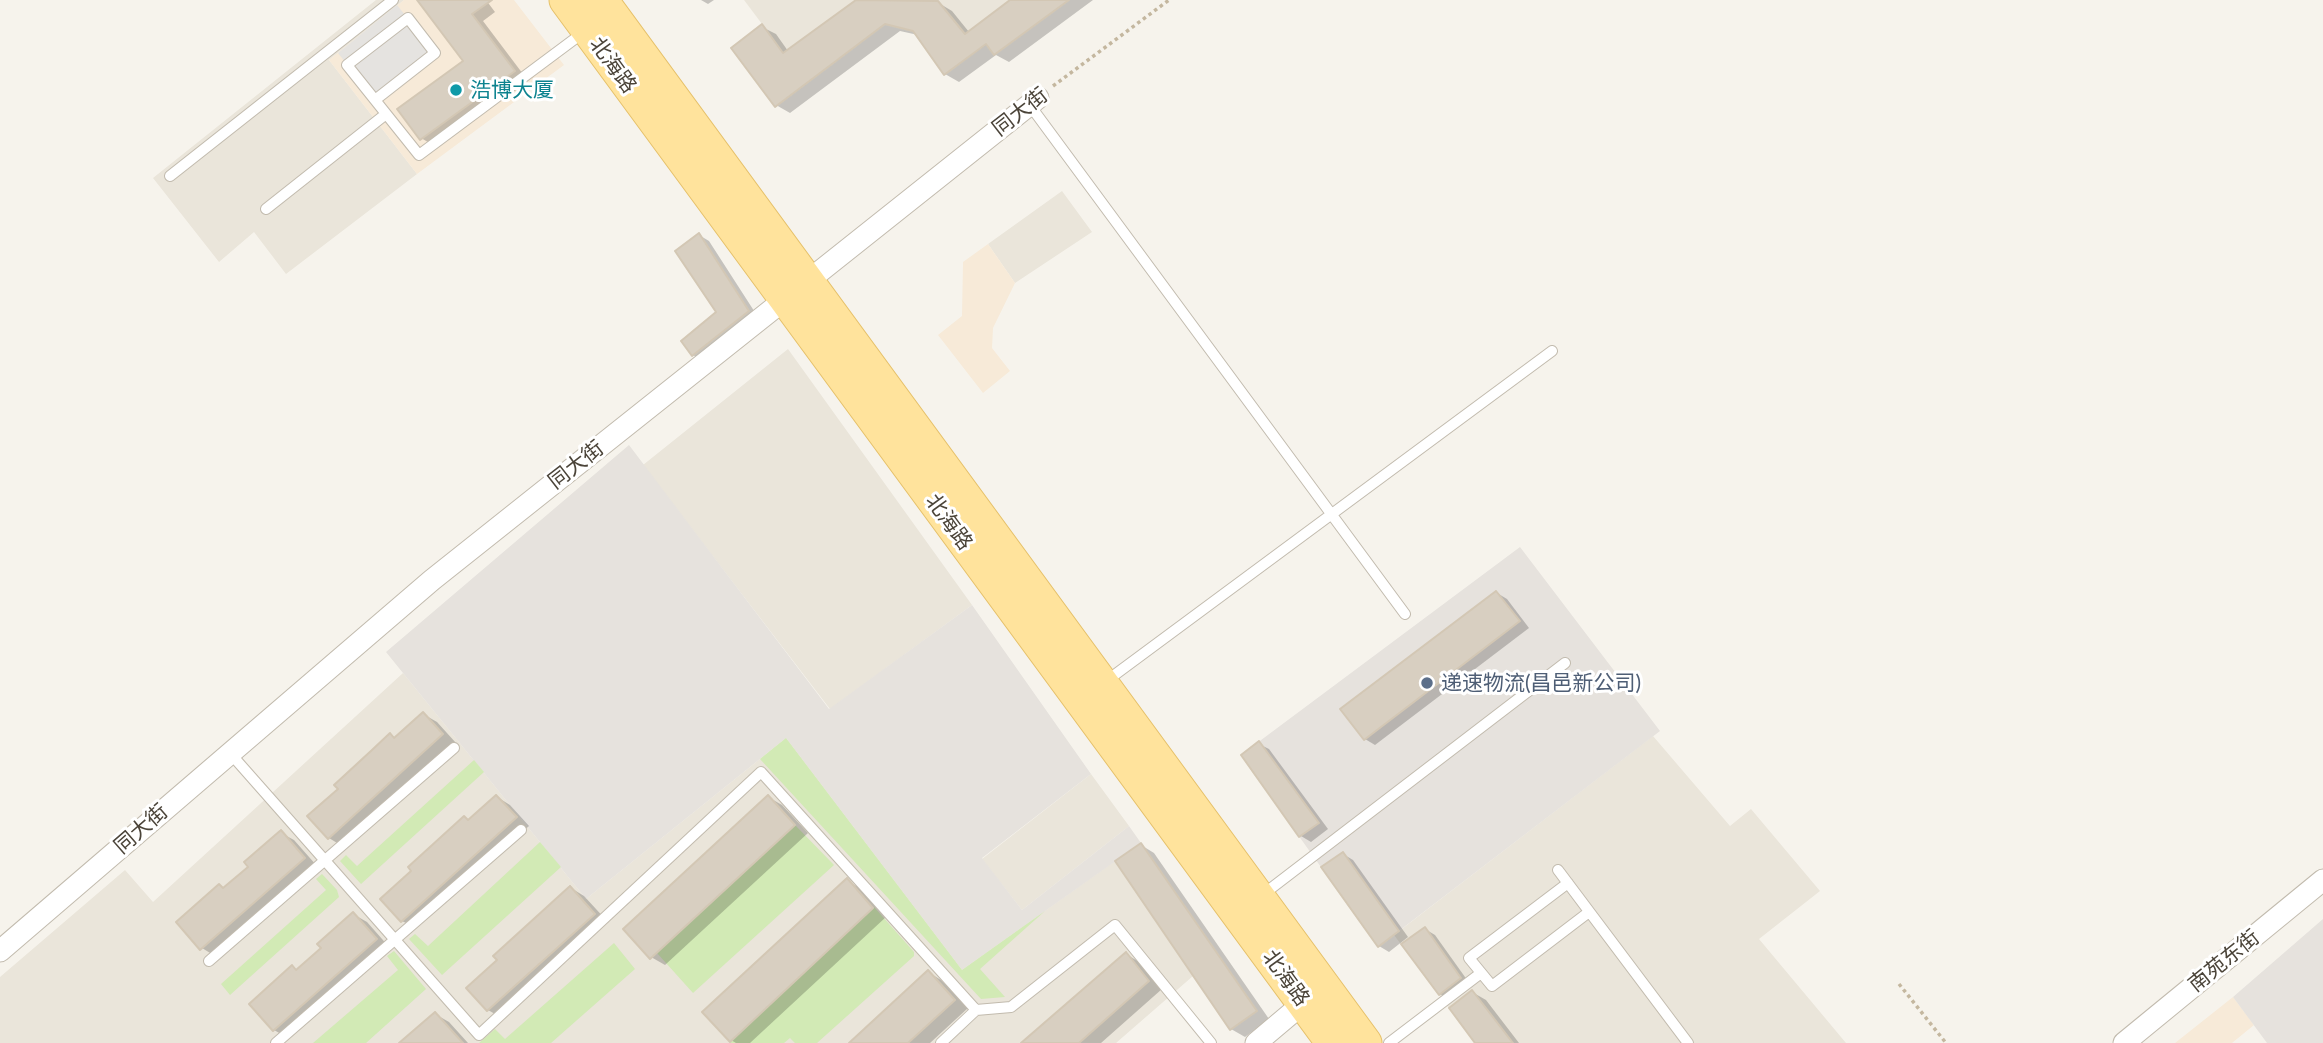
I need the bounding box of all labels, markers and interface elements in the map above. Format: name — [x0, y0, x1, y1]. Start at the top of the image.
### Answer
street label: 北海路 — [584, 32, 642, 98]
place label: 浩博大厦 — [470, 77, 554, 103]
marker: 浩博大厦 — [448, 82, 464, 98]
street label: 同大街 — [987, 83, 1053, 141]
street label: 同大街 — [543, 436, 609, 494]
street label: 北海路 — [920, 489, 978, 555]
place label: 递速物流(昌邑新公司) — [1441, 670, 1641, 696]
marker: 递速物流(昌邑新公司) — [1419, 675, 1435, 691]
street label: 同大街 — [109, 799, 173, 859]
street label: 南苑东街 — [2183, 925, 2265, 997]
street label: 北海路 — [1257, 945, 1315, 1011]

